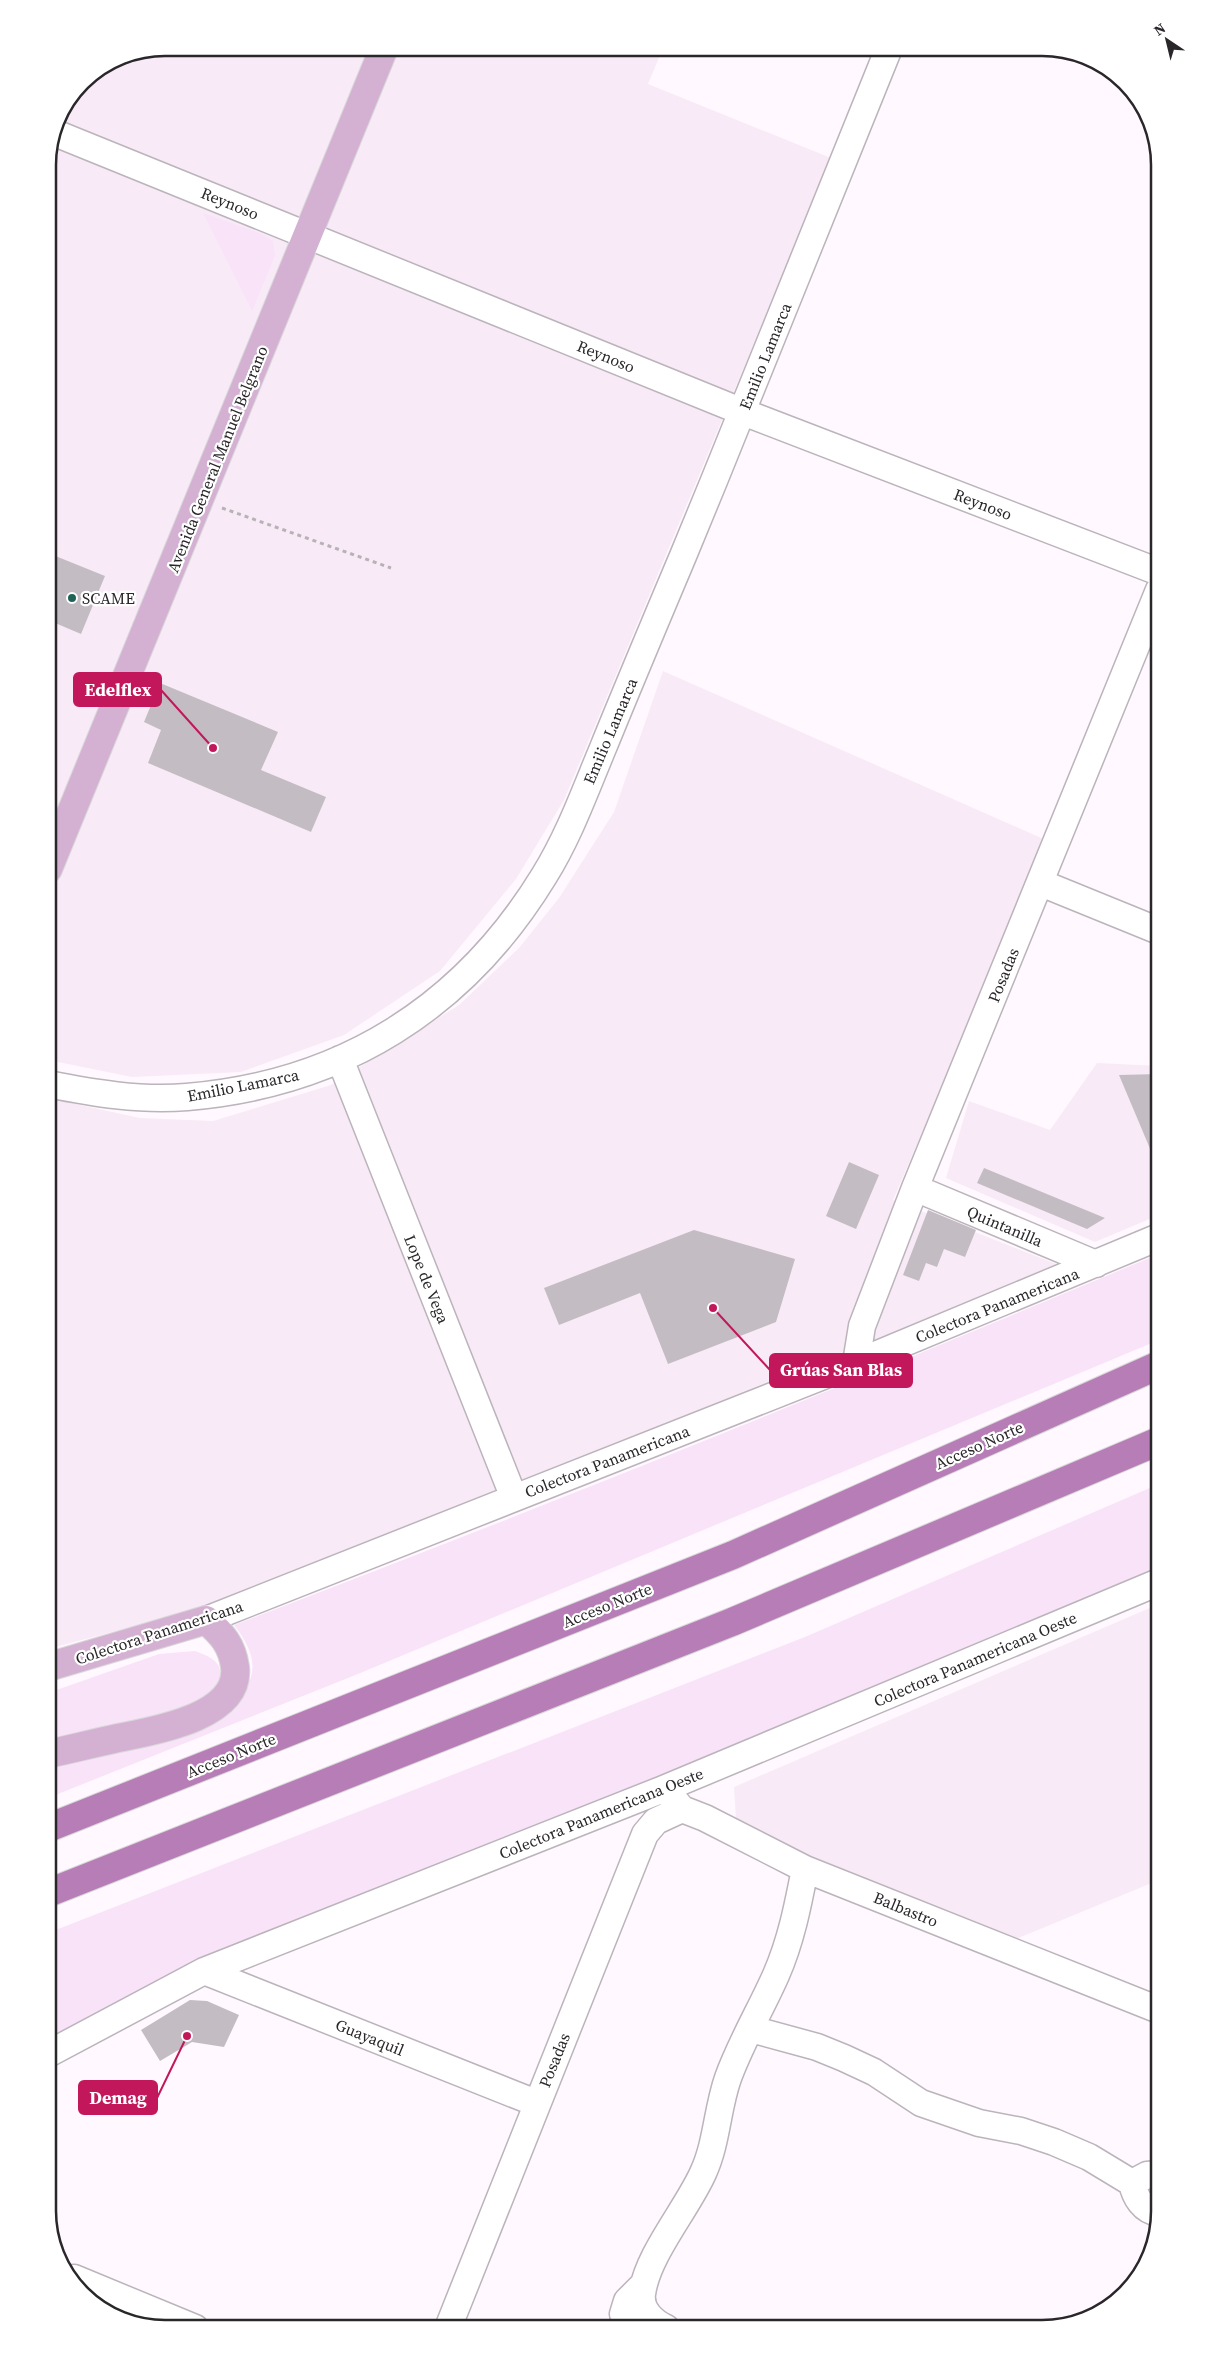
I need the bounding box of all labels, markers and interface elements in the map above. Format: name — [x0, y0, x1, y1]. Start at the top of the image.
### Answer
north arrow — [1142, 15, 1192, 65]
text: N — [1150, 18, 1169, 40]
street label: Reynoso — [198, 181, 262, 225]
street label: Emilio Lamarca — [734, 298, 797, 413]
street label: Reynoso — [574, 334, 638, 378]
street label: Avenida General Manuel Belgrano — [161, 342, 273, 576]
street label: Reynoso — [951, 483, 1015, 525]
place label: SCAME — [82, 587, 135, 609]
marker: SCAME — [66, 592, 78, 604]
callout: Edelflex — [74, 673, 161, 706]
street label: Emilio Lamarca — [578, 674, 643, 788]
text: Edelflex — [85, 677, 152, 702]
street label: Posadas — [982, 944, 1024, 1006]
street label: Emilio Lamarca — [185, 1063, 302, 1107]
street label: Quintanilla — [964, 1200, 1047, 1252]
street label: Lope de Vega — [399, 1231, 455, 1327]
street label: Colectora Panamericana — [912, 1262, 1083, 1348]
callout: Grúas San Blas — [770, 1354, 912, 1387]
text: Grúas San Blas — [780, 1357, 902, 1382]
street label: Acceso Norte — [931, 1416, 1027, 1474]
street label: Colectora Panamericana — [521, 1419, 693, 1503]
street label: Acceso Norte — [559, 1577, 655, 1633]
street label: Colectora Panamericana — [72, 1594, 246, 1669]
street label: Colectora Panamericana Oeste — [870, 1606, 1080, 1712]
street label: Acceso Norte — [183, 1727, 279, 1783]
street label: Colectora Panamericana Oeste — [496, 1762, 706, 1864]
street label: Balbastro — [870, 1886, 942, 1932]
street label: Guayaquil — [332, 2013, 408, 2061]
street label: Posadas — [533, 2029, 575, 2091]
callout: Demag — [79, 2081, 157, 2114]
text: Demag — [89, 2085, 147, 2110]

